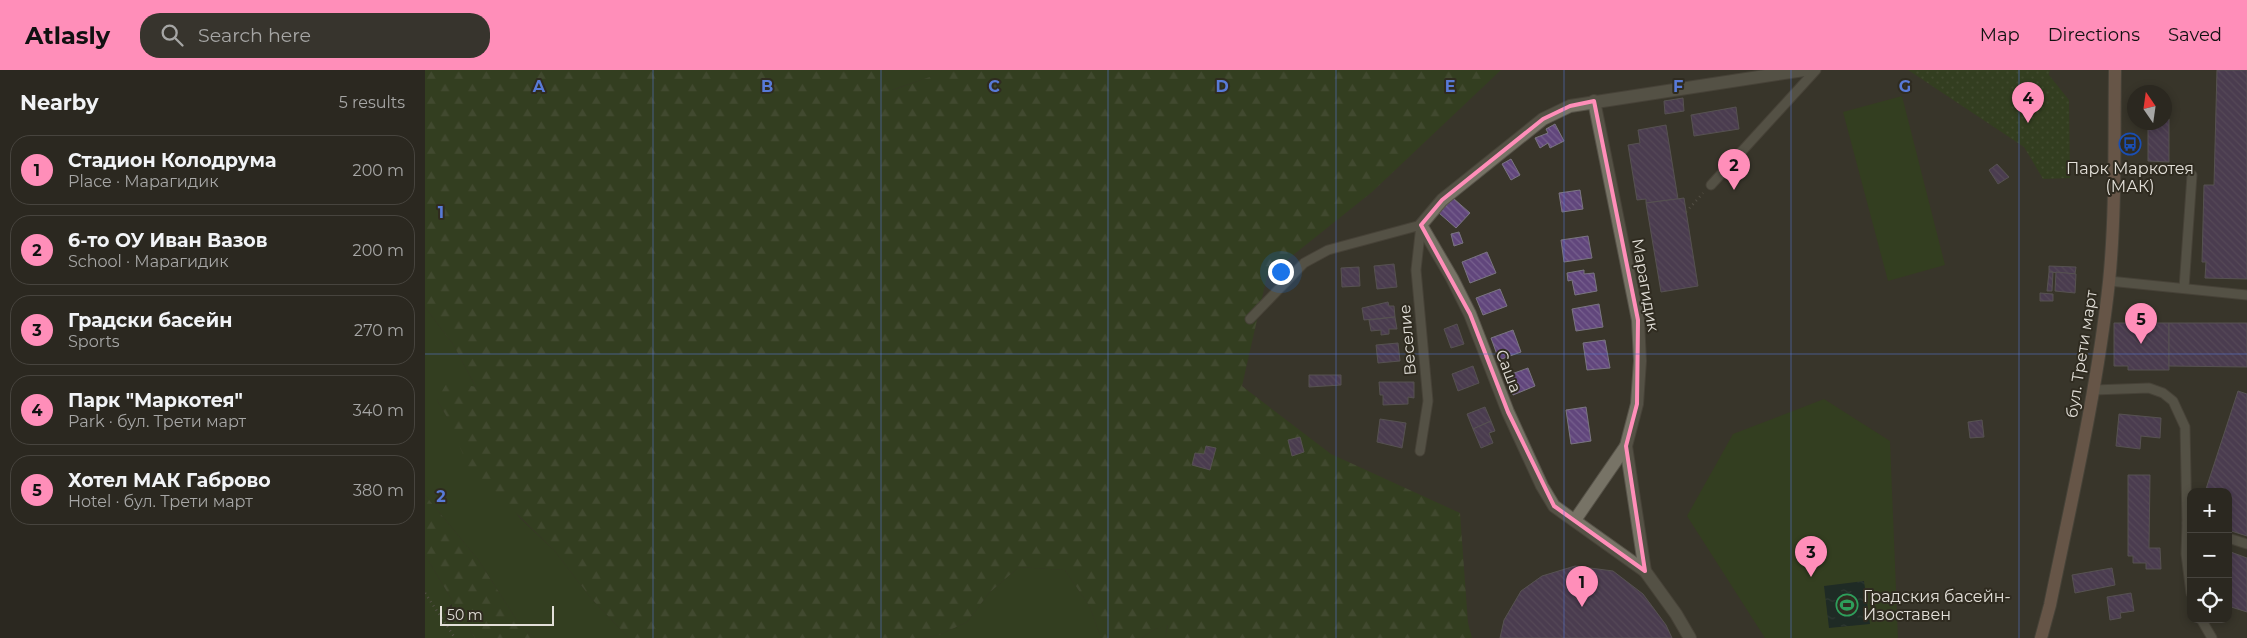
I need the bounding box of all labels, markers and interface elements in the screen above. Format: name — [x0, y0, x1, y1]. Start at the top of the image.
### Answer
search box — [140, 13, 490, 58]
text: Atlasly — [25, 21, 110, 50]
icon: search — [158, 21, 186, 49]
text: Search here — [198, 24, 311, 47]
text: Map — [1980, 24, 2020, 46]
text: Directions — [2048, 24, 2140, 46]
text: Saved — [2168, 24, 2222, 46]
text: A — [532, 77, 546, 96]
text: B — [761, 77, 773, 96]
text: C — [988, 77, 1000, 96]
text: D — [1215, 77, 1229, 96]
text: E — [1445, 77, 1455, 96]
text: F — [1673, 77, 1683, 96]
text: G — [1899, 77, 1911, 96]
pin: 4 — [2012, 82, 2044, 123]
north arrow — [2127, 85, 2172, 130]
text: Nearby — [20, 90, 99, 115]
text: 5 results — [339, 93, 405, 112]
bus stop icon: Парк Маркотея (МАК) — [2118, 132, 2142, 156]
text: Стадион Колодрума — [68, 149, 276, 172]
pin: 2 — [1718, 149, 1750, 190]
place label: Парк Маркотея (МАК) — [2066, 159, 2194, 196]
text: 1 — [34, 161, 40, 180]
text: 200 m — [353, 161, 404, 180]
text: Place · Марагидик — [68, 172, 219, 191]
text: 1 — [438, 203, 444, 222]
text: 6-то ОУ Иван Вазов — [68, 229, 268, 252]
street label: Марагидик — [1628, 237, 1663, 334]
text: 2 — [32, 241, 42, 260]
text: 200 m — [353, 241, 404, 260]
text: School · Марагидик — [68, 252, 229, 271]
your location — [1268, 259, 1294, 285]
street label: бул. Трети март — [2062, 288, 2101, 419]
pin: 5 — [2125, 303, 2157, 344]
street label: Веселие — [1395, 304, 1420, 376]
text: Градски басейн — [68, 309, 232, 332]
text: 3 — [32, 321, 42, 340]
text: 270 m — [354, 321, 404, 340]
text: Sports — [68, 332, 120, 351]
street label: Саша — [1492, 347, 1525, 396]
text: Парк "Маркотея" — [68, 389, 243, 412]
text: 4 — [31, 401, 43, 420]
text: 340 m — [353, 401, 404, 420]
text: Park · бул. Трети март — [68, 412, 246, 431]
text: Хотел МАК Габрово — [68, 469, 271, 492]
text: 5 — [32, 481, 42, 500]
text: 380 m — [353, 481, 404, 500]
text: 2 — [436, 487, 446, 506]
map controls — [2187, 488, 2232, 623]
button: + — [2187, 488, 2232, 533]
text: Hotel · бул. Трети март — [68, 492, 253, 511]
button: − — [2187, 533, 2232, 578]
pin: 3 — [1795, 536, 1827, 577]
pin: 1 — [1566, 566, 1598, 607]
button: locate — [2187, 578, 2232, 623]
place label: Градския басейн- Изоставен — [1863, 587, 2011, 624]
sports icon: Градския басейн- Изоставен — [1835, 593, 1859, 617]
scale bar — [440, 603, 554, 626]
text: 50 m — [447, 606, 483, 624]

